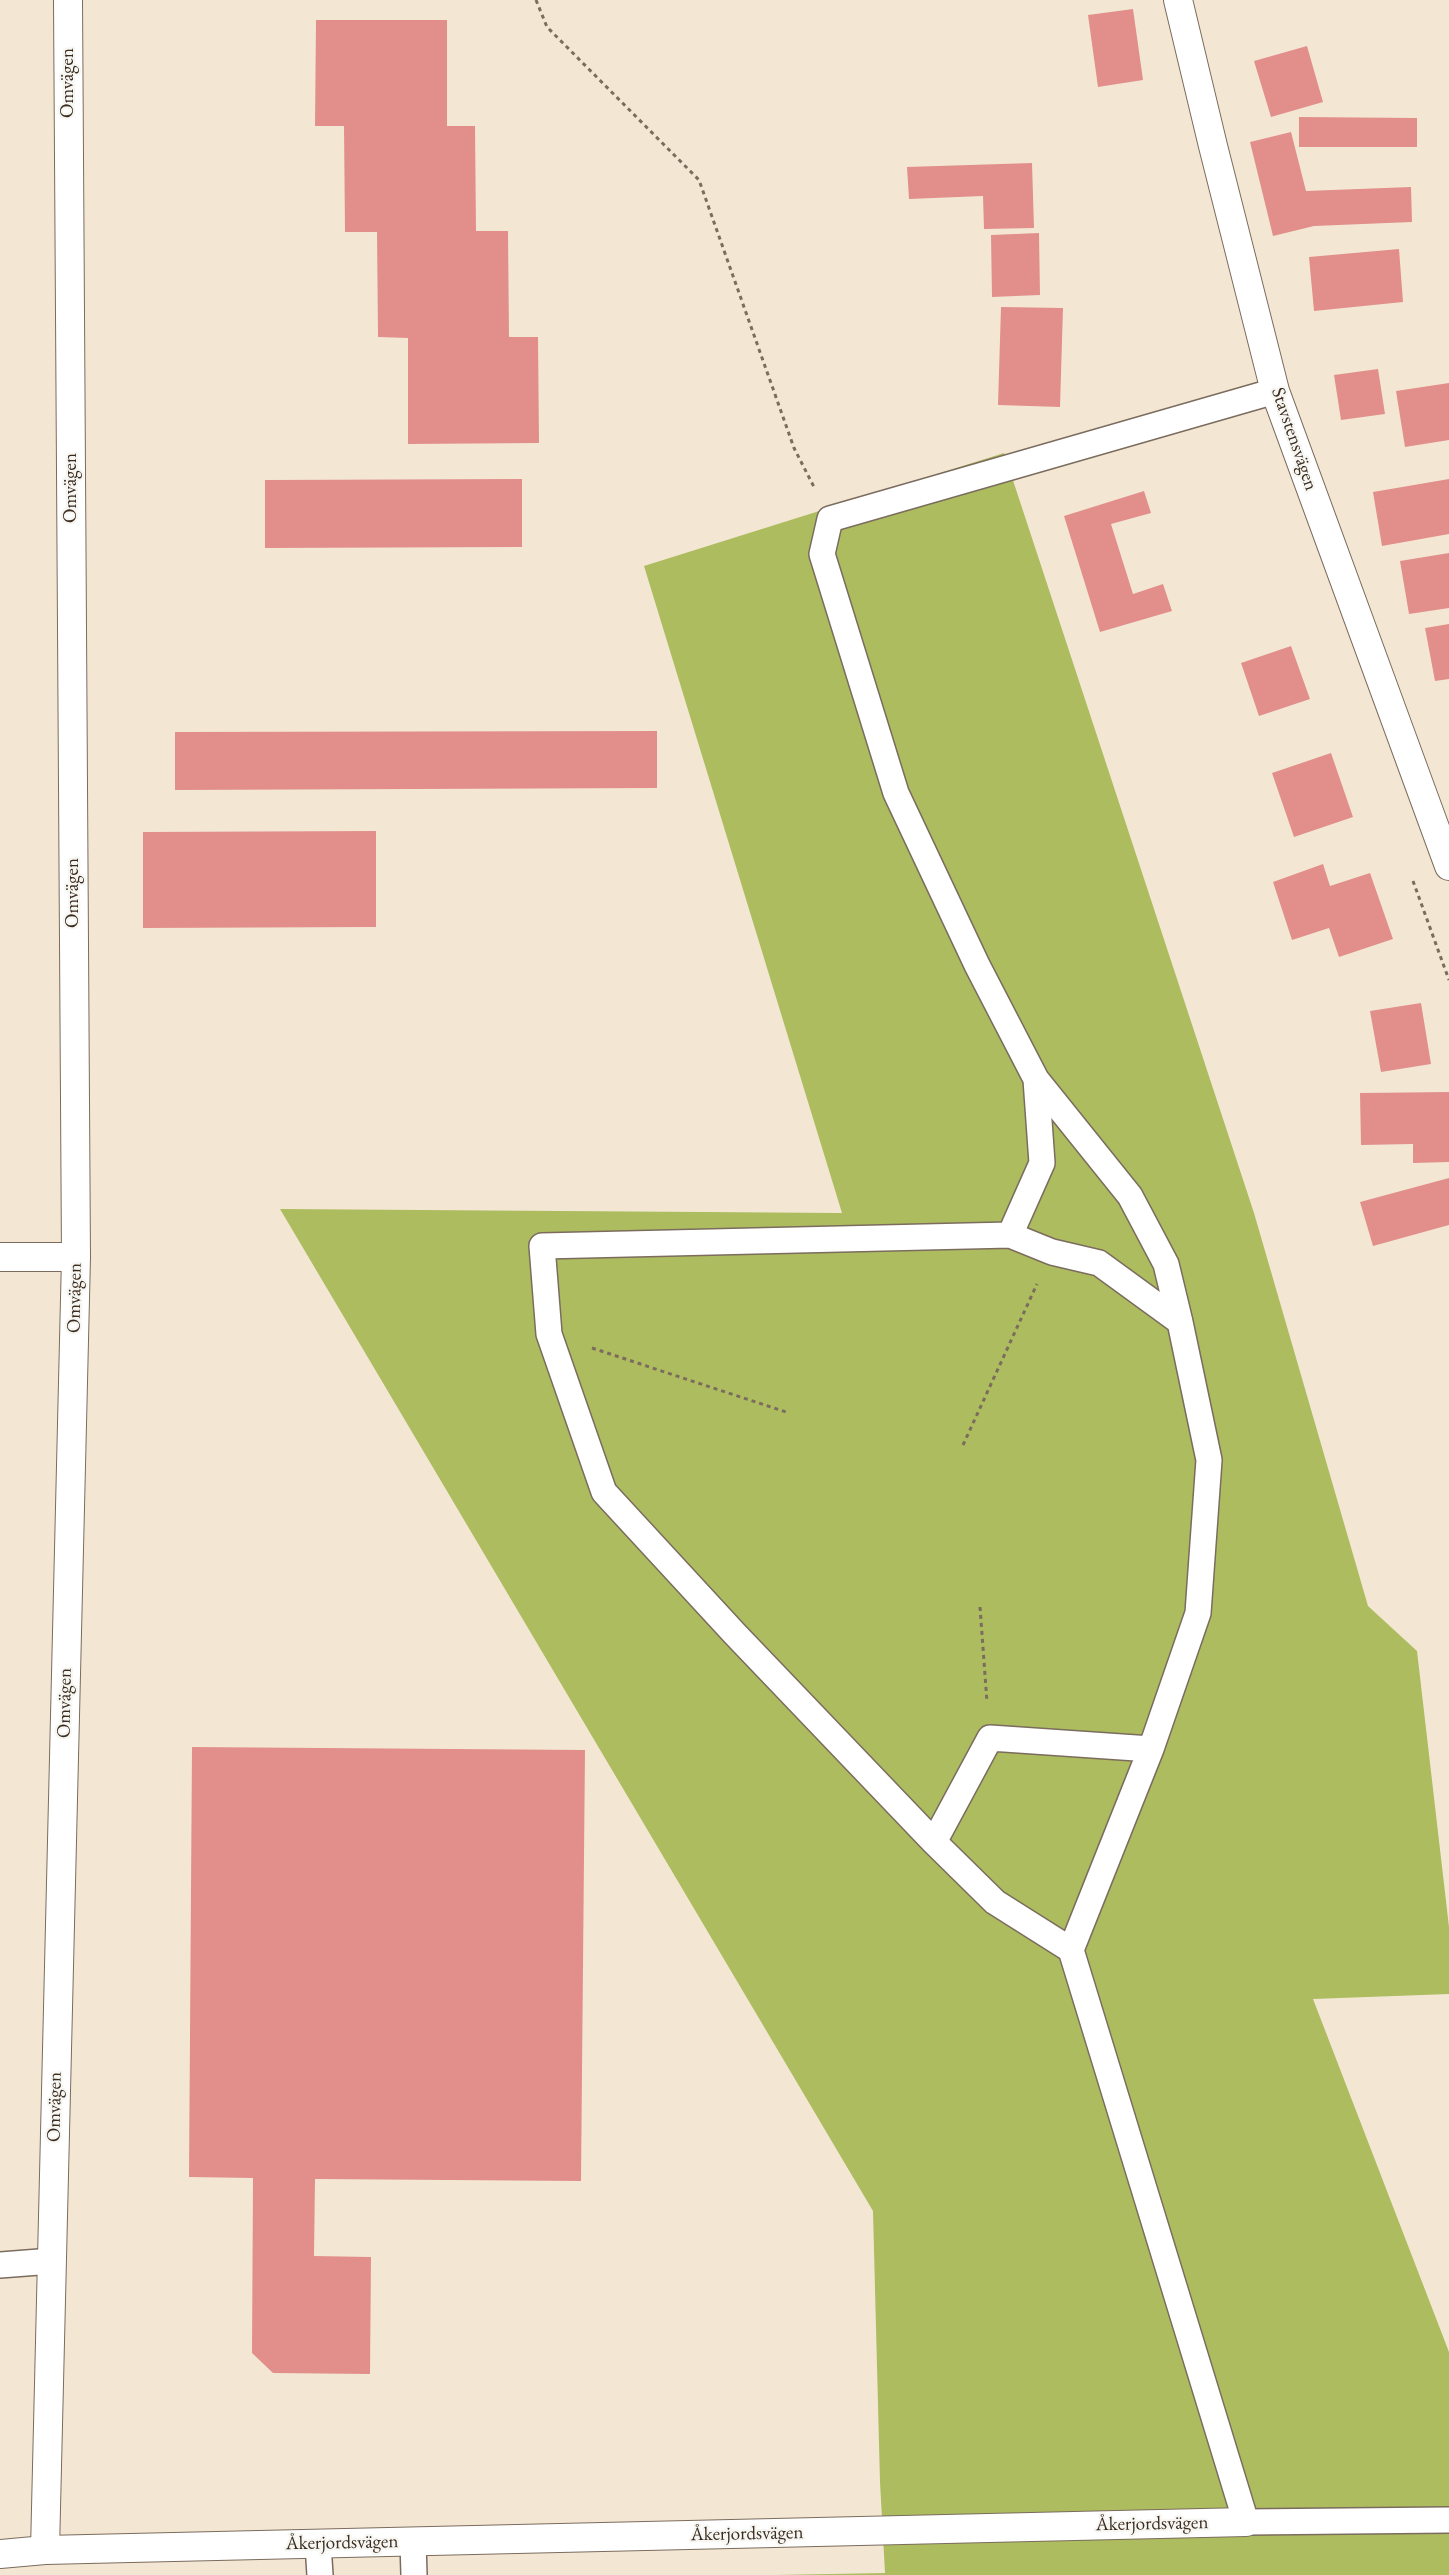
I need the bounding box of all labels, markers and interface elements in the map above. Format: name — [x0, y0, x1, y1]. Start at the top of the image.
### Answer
street label: Omvägen — [57, 48, 79, 118]
street label: Stavstensvägen — [1266, 385, 1322, 493]
street label: Omvägen — [60, 453, 82, 523]
street label: Omvägen — [62, 858, 84, 928]
street label: Omvägen — [63, 1263, 87, 1333]
street label: Omvägen — [53, 1668, 77, 1738]
street label: Omvägen — [43, 2072, 67, 2142]
street label: Åkerjordsvägen — [1095, 2512, 1209, 2536]
street label: Åkerjordsvägen — [690, 2522, 804, 2546]
street label: Åkerjordsvägen — [285, 2531, 399, 2555]

